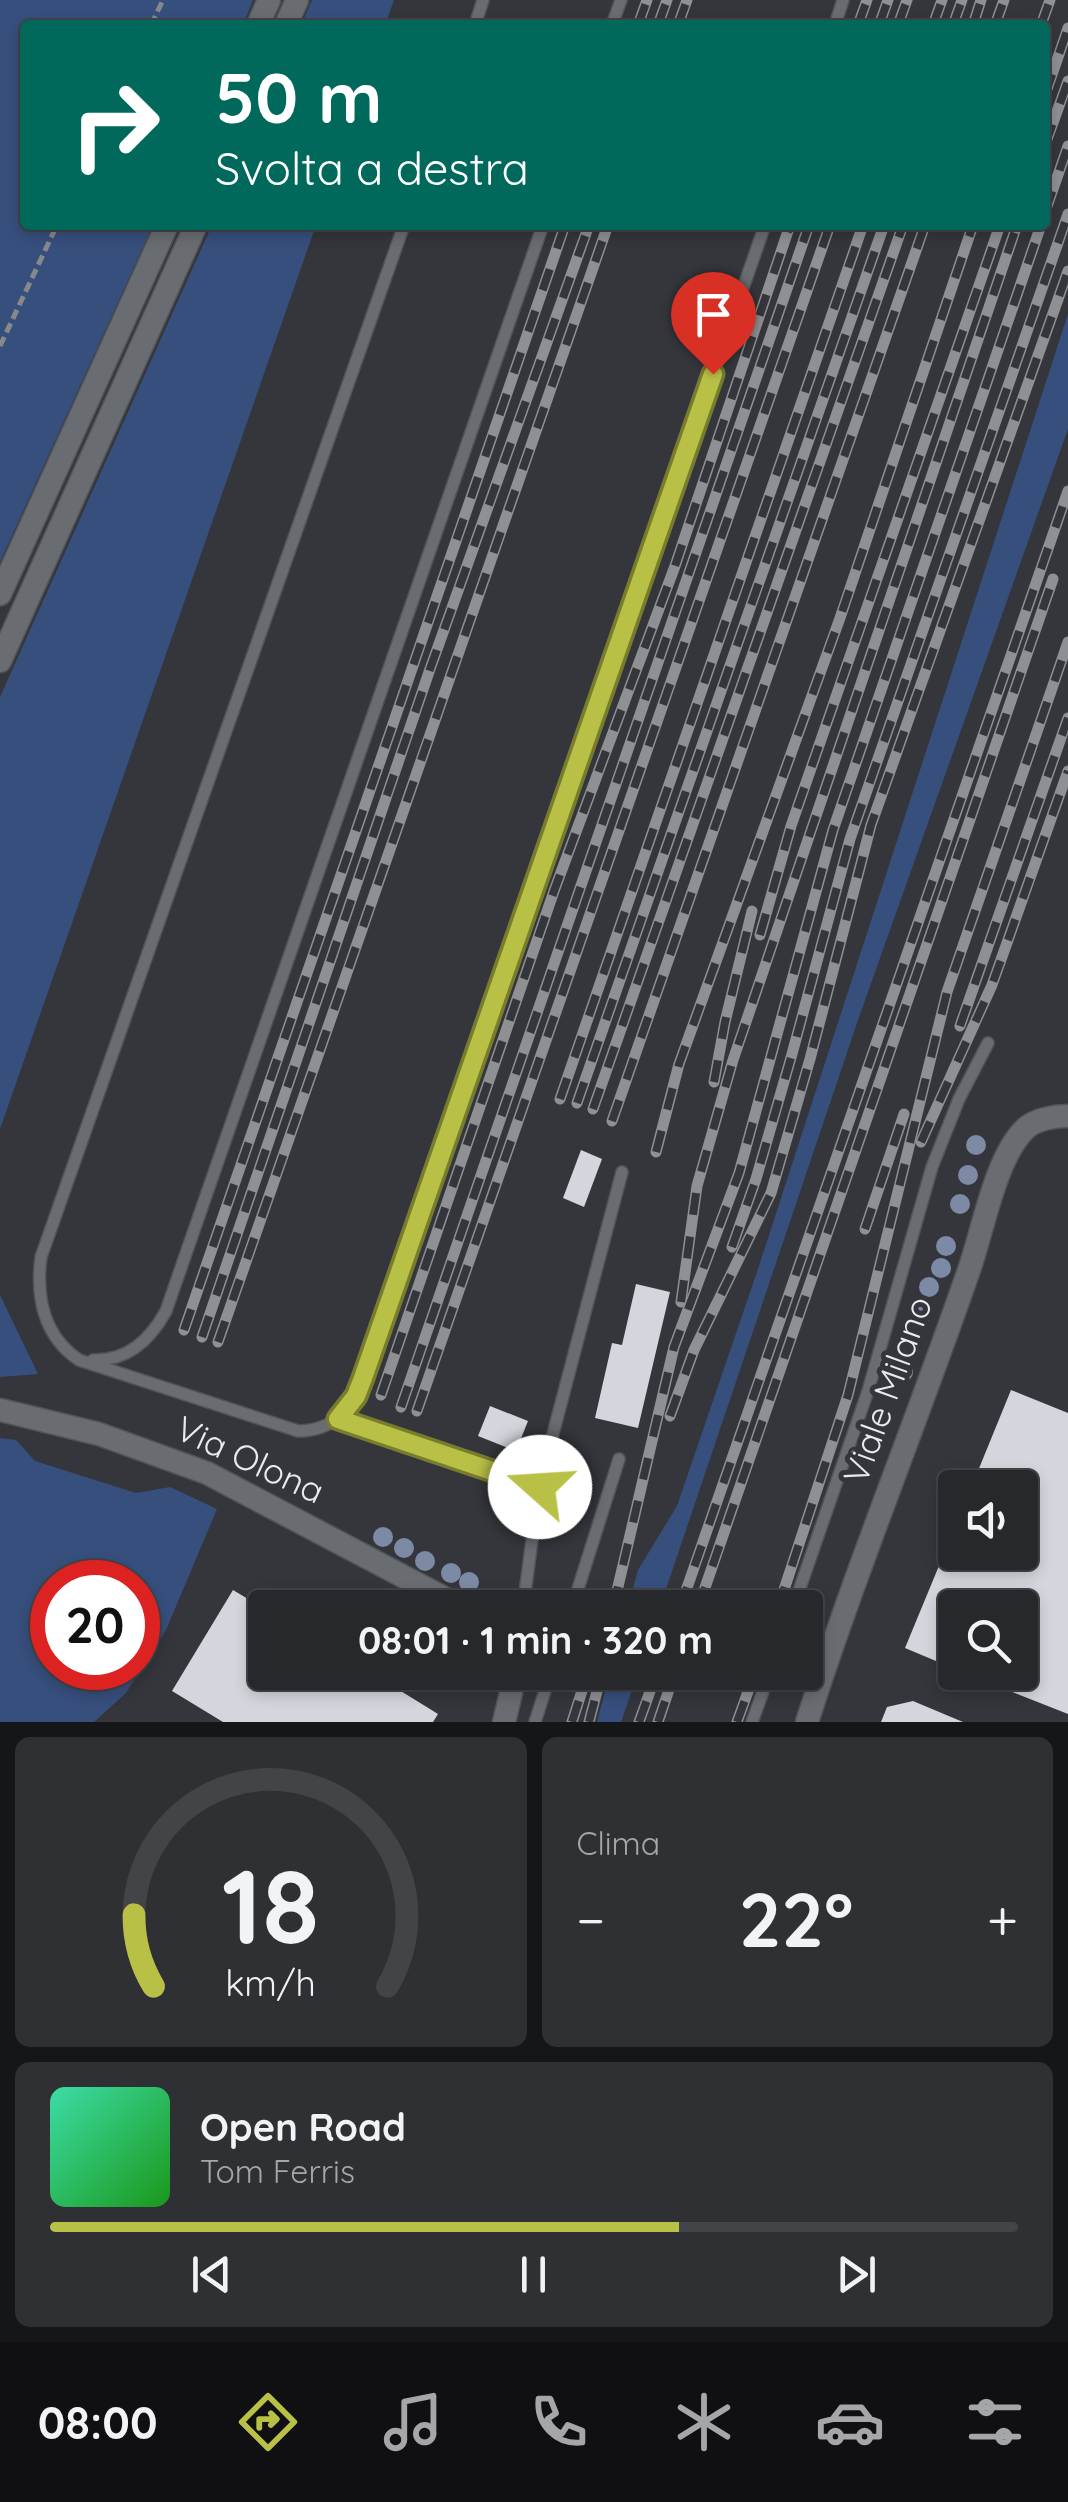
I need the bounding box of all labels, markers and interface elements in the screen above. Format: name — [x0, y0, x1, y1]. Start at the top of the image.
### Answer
text: 50 m — [215, 53, 382, 141]
icon: right — [50, 60, 180, 190]
text: Svolta a destra — [215, 140, 529, 196]
pin — [671, 272, 756, 375]
icon: arrive — [686, 287, 741, 342]
street label: Viale Milano — [833, 1290, 941, 1489]
street label: Via Olona — [169, 1406, 332, 1513]
position arrow — [488, 1435, 592, 1539]
map controls — [938, 1470, 1038, 1690]
button: sound — [938, 1470, 1038, 1570]
speed limit sign: 20 — [30, 1560, 160, 1690]
button: search — [938, 1590, 1038, 1690]
text: 08:01 · 1 min · 320 m — [358, 1616, 713, 1664]
text: Clima — [577, 1823, 660, 1863]
text: 18 — [222, 1840, 319, 1970]
text: 22° — [739, 1872, 853, 1966]
text: − — [577, 1885, 605, 1954]
text: + — [987, 1885, 1018, 1954]
text: km/h — [225, 1960, 316, 2005]
text: Open Road — [200, 2103, 406, 2151]
text: Tom Ferris — [200, 2151, 355, 2191]
icon: previous — [184, 2247, 239, 2302]
icon: pause — [506, 2247, 561, 2302]
icon: next — [829, 2247, 884, 2302]
icon: directions — [233, 2387, 303, 2457]
icon: music — [378, 2387, 448, 2457]
icon: phone — [524, 2387, 594, 2457]
icon: climate — [669, 2387, 739, 2457]
icon: car — [815, 2387, 885, 2457]
icon: filters — [960, 2387, 1030, 2457]
text: 08:00 — [38, 2394, 158, 2450]

